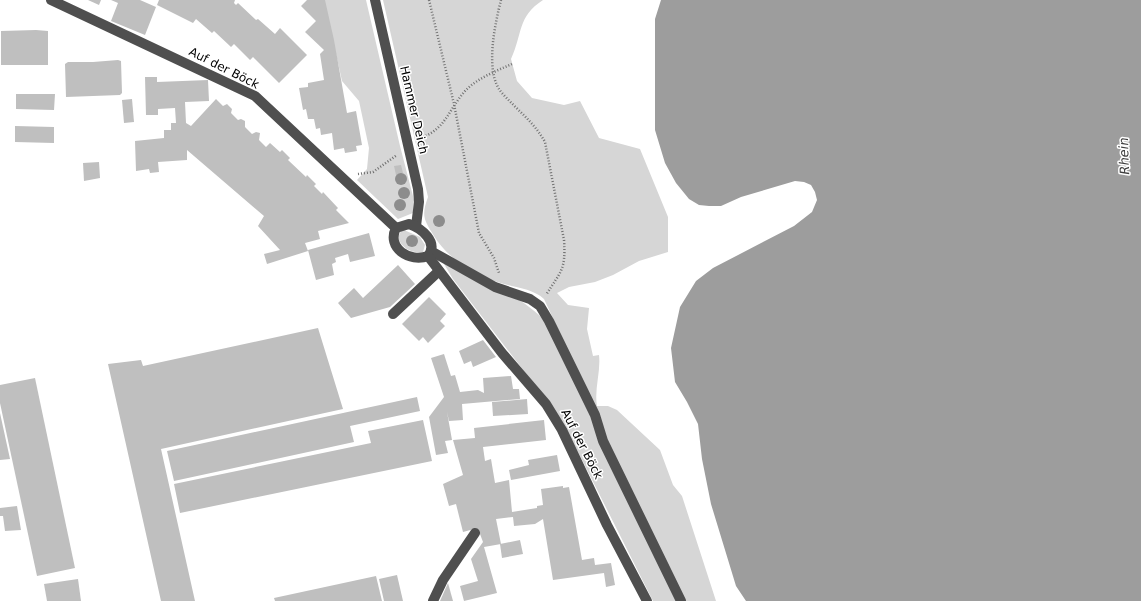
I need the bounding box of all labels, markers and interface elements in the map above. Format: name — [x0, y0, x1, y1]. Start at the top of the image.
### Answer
street label: Auf der Böck — [187, 44, 261, 92]
street label: Hammer Deich — [397, 65, 431, 155]
water label: Rhein — [1116, 137, 1132, 175]
street label: Auf der Böck — [558, 407, 606, 481]

